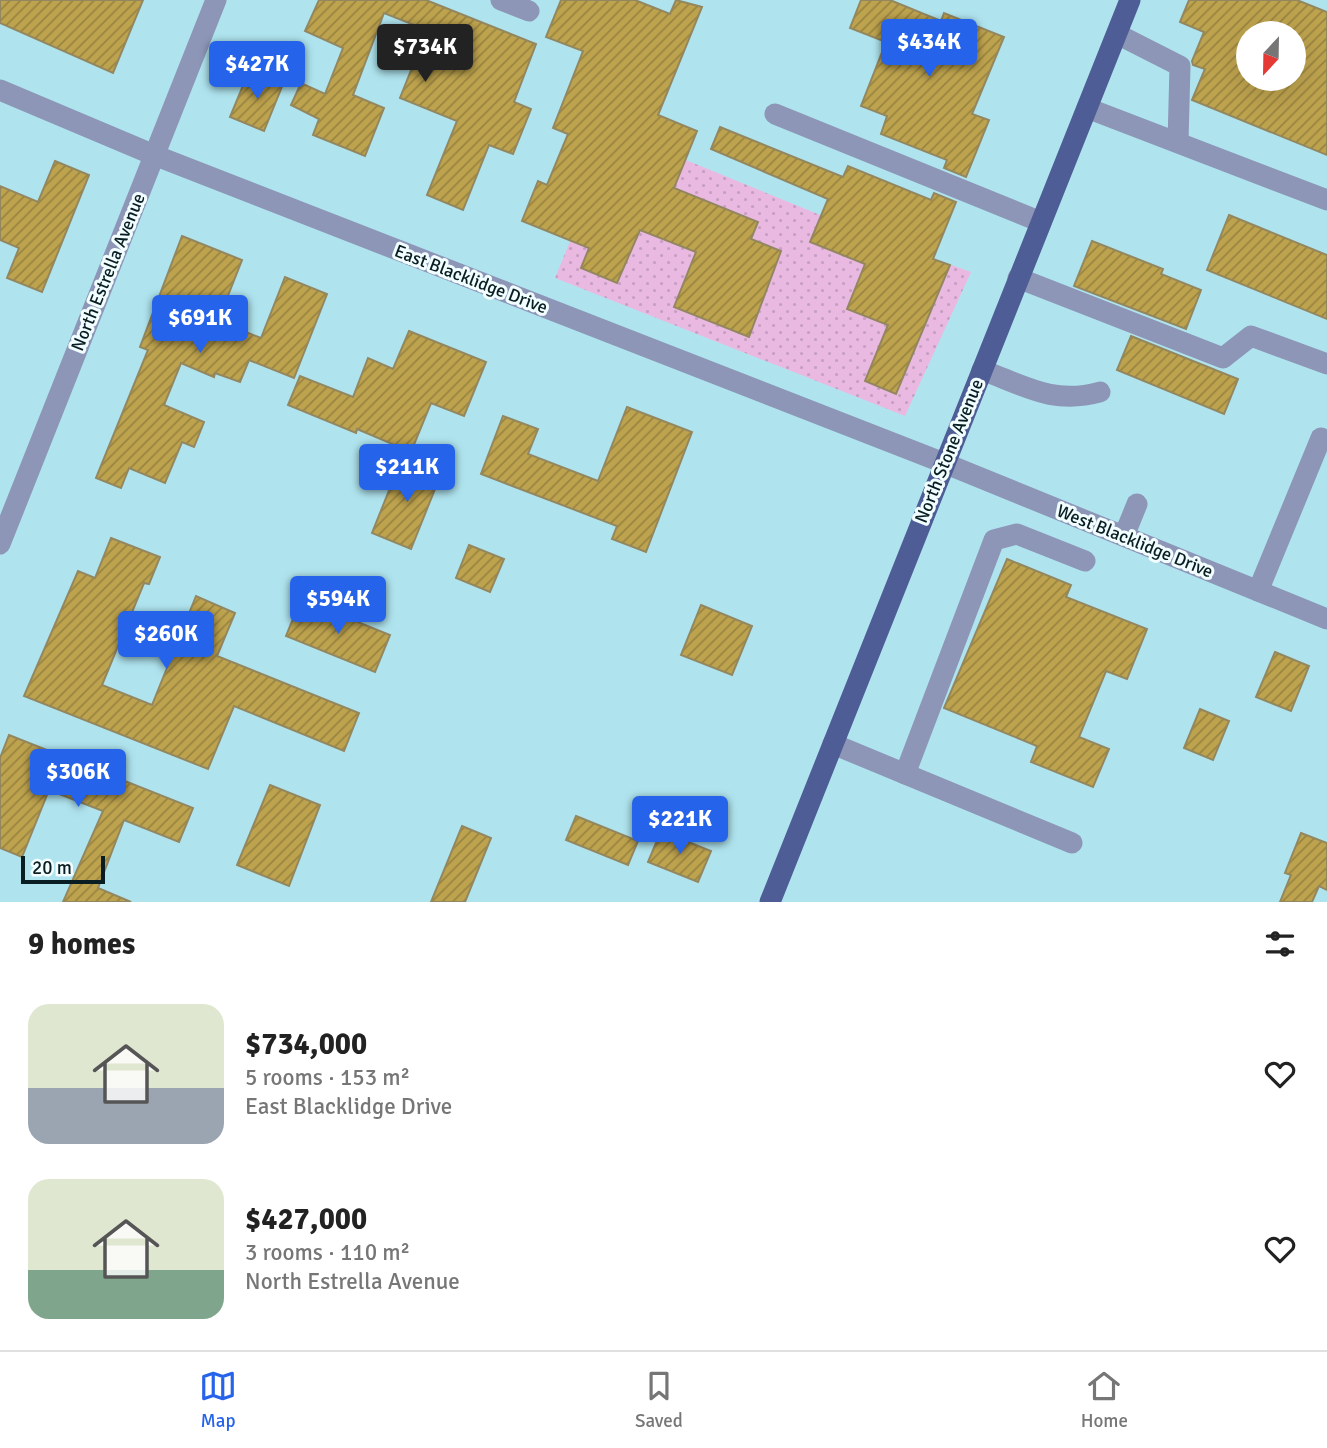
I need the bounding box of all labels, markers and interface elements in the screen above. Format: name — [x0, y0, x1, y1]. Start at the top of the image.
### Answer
pin: $434K — [880, 20, 978, 79]
north arrow — [1236, 21, 1306, 91]
map controls — [1236, 21, 1306, 91]
pin: $734K — [376, 24, 474, 84]
text: $434K — [897, 27, 961, 56]
text: $734K — [393, 32, 457, 61]
pin: $427K — [208, 42, 306, 101]
text: $427K — [225, 49, 289, 78]
street label: North Estrella Avenue — [66, 190, 150, 354]
street label: East Blacklidge Drive — [391, 240, 551, 318]
pin: $691K — [151, 296, 249, 355]
text: $691K — [168, 303, 232, 332]
street label: North Stone Avenue — [910, 376, 988, 526]
pin: $211K — [358, 444, 456, 504]
text: $211K — [375, 452, 439, 481]
street label: West Blacklidge Drive — [1054, 500, 1216, 582]
pin: $594K — [289, 576, 387, 636]
text: $594K — [306, 584, 370, 613]
pin: $260K — [117, 612, 215, 671]
text: $260K — [134, 619, 198, 648]
pin: $306K — [29, 750, 127, 809]
text: $306K — [46, 757, 110, 786]
pin: $221K — [631, 796, 729, 856]
text: $221K — [648, 804, 712, 833]
scale bar — [21, 853, 105, 885]
text: 20 m — [32, 856, 72, 880]
icon: filters — [1261, 925, 1299, 963]
text: 9 homes — [28, 926, 135, 963]
text: $734,000 — [245, 1026, 367, 1063]
icon: home — [84, 1032, 168, 1116]
icon: heart — [1261, 1055, 1299, 1093]
text: 5 rooms · 153 m² — [245, 1063, 410, 1092]
text: East Blacklidge Drive — [245, 1092, 452, 1121]
text: $427,000 — [245, 1201, 367, 1238]
icon: home — [84, 1207, 168, 1291]
icon: heart — [1261, 1230, 1299, 1268]
text: 3 rooms · 110 m² — [245, 1238, 410, 1267]
text: North Estrella Avenue — [245, 1267, 460, 1296]
tab: Map — [199, 1367, 237, 1433]
tab: Saved — [635, 1367, 683, 1433]
tab: Home — [1081, 1367, 1128, 1433]

